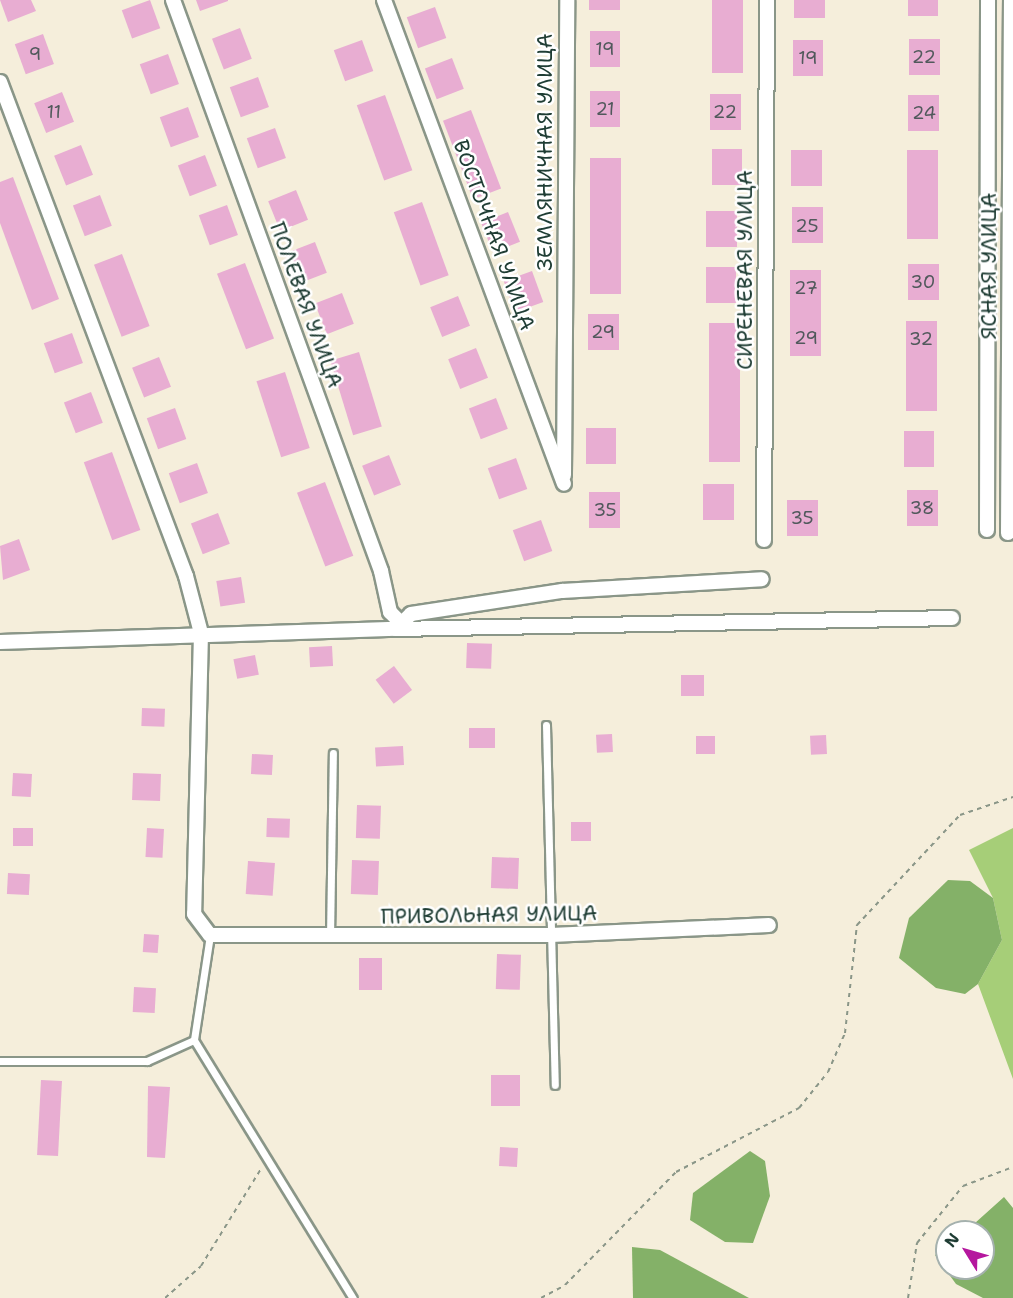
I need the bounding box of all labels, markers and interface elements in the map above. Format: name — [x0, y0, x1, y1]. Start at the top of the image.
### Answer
street label: ЗЕМЛЯНИЧНАЯ УЛИЦА — [532, 33, 558, 271]
house number: 19 — [595, 38, 615, 60]
house number: 9 — [29, 43, 41, 65]
house number: 22 — [912, 46, 936, 68]
house number: 19 — [798, 47, 818, 69]
house number: 21 — [595, 98, 615, 120]
house number: 11 — [47, 101, 61, 123]
house number: 22 — [713, 101, 737, 123]
house number: 24 — [912, 102, 936, 124]
street label: ВОСТОЧНАЯ УЛИЦА — [448, 136, 540, 334]
street label: СИРЕНЕВАЯ УЛИЦА — [732, 170, 758, 370]
street label: ЯСНАЯ УЛИЦА — [976, 193, 1002, 339]
house number: 25 — [795, 215, 819, 237]
street label: ПОЛЕВАЯ УЛИЦА — [264, 219, 348, 391]
house number: 30 — [911, 271, 935, 293]
house number: 27 — [794, 277, 818, 299]
house number: 29 — [591, 321, 615, 343]
house number: 29 — [794, 327, 818, 349]
house number: 32 — [909, 328, 933, 350]
house number: 38 — [910, 497, 934, 519]
house number: 35 — [593, 499, 617, 521]
house number: 35 — [790, 507, 814, 529]
street label: ПРИВОЛЬНАЯ УЛИЦА — [381, 901, 597, 929]
north arrow — [935, 1220, 995, 1280]
text: N — [940, 1229, 964, 1251]

